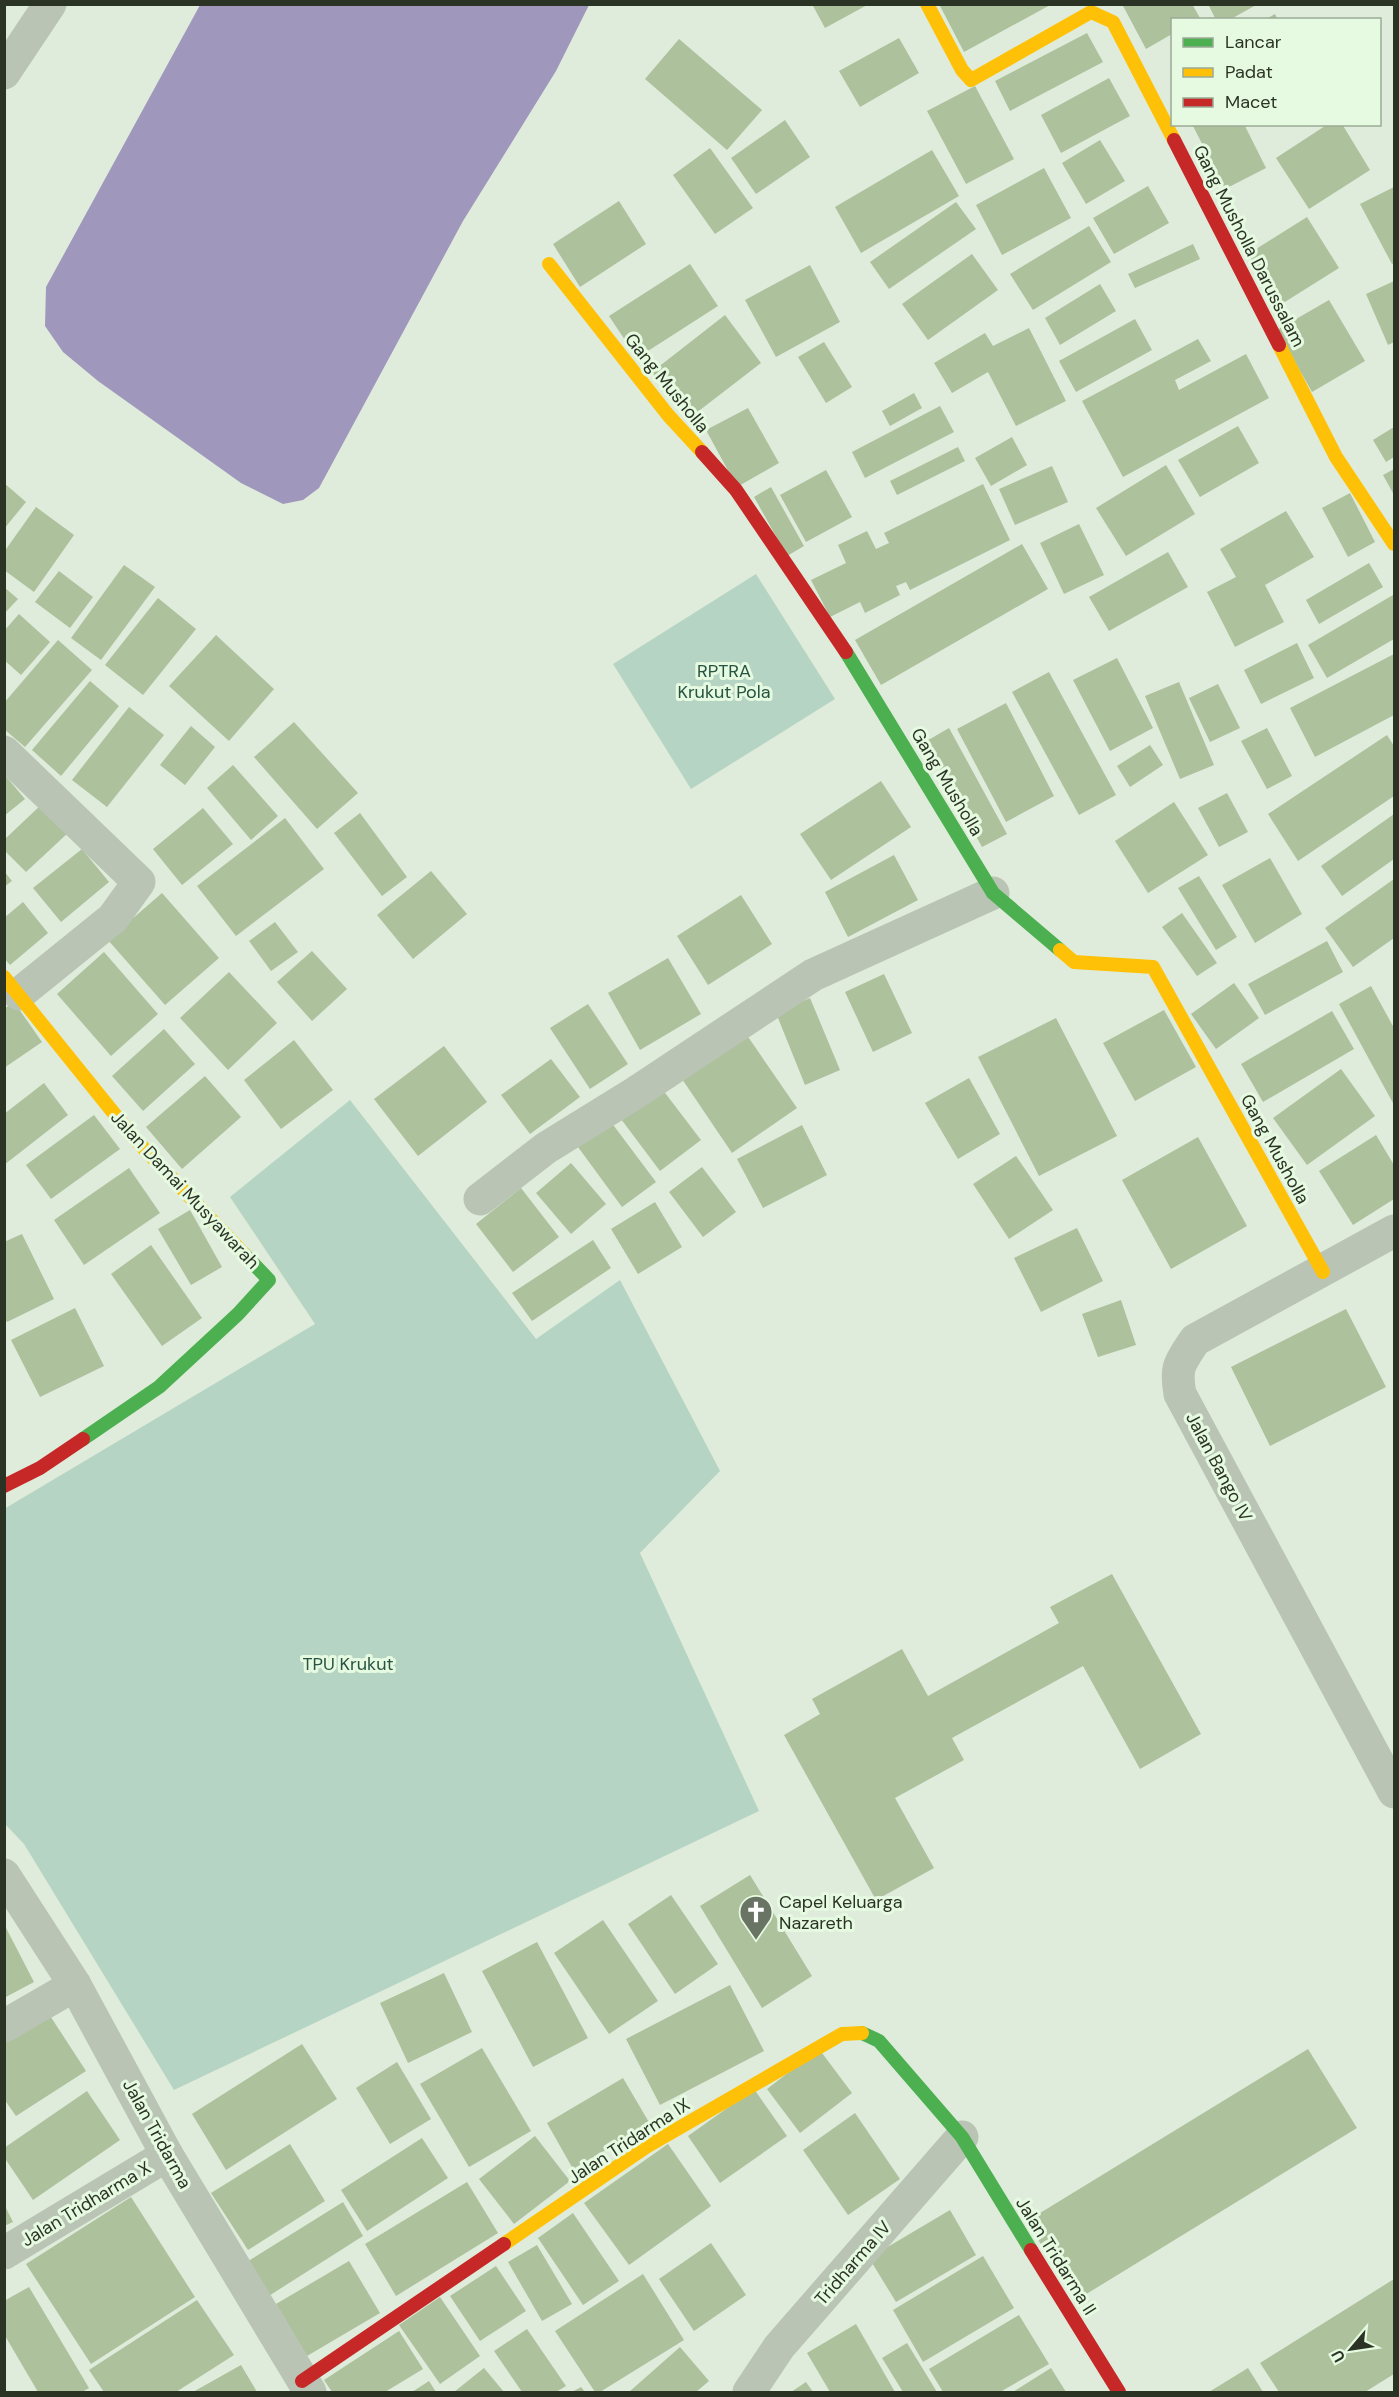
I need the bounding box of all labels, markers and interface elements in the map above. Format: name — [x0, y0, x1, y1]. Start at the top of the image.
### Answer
legend — [1171, 18, 1381, 126]
text: Lancar — [1225, 30, 1282, 54]
text: Padat — [1225, 60, 1273, 84]
text: Macet — [1225, 90, 1277, 114]
street label: Gang Musholla Darussalam — [1188, 141, 1310, 351]
street label: Gang Musholla — [619, 328, 715, 438]
park label: RPTRA Krukut Pola — [677, 659, 771, 704]
street label: Gang Musholla — [905, 724, 989, 840]
street label: Gang Musholla — [1235, 1090, 1315, 1208]
street label: Jalan Damai Musyawarah — [105, 1106, 265, 1274]
street label: Jalan Bango IV — [1180, 1408, 1258, 1526]
park label: TPU Krukut — [302, 1652, 394, 1676]
place label: Capel Keluarga Nazareth — [779, 1890, 903, 1935]
church icon: Capel Keluarga Nazareth — [738, 1894, 774, 1941]
street label: Jalan Tridarma — [117, 2075, 197, 2193]
street label: Jalan Tridarma IX — [563, 2092, 695, 2190]
street label: Jalan Tridharma X — [17, 2156, 155, 2252]
street label: Jalan Tridarma II — [1010, 2193, 1102, 2319]
street label: Tridharma IV — [809, 2215, 897, 2311]
north arrow — [1321, 2319, 1381, 2379]
text: U — [1326, 2346, 1350, 2366]

